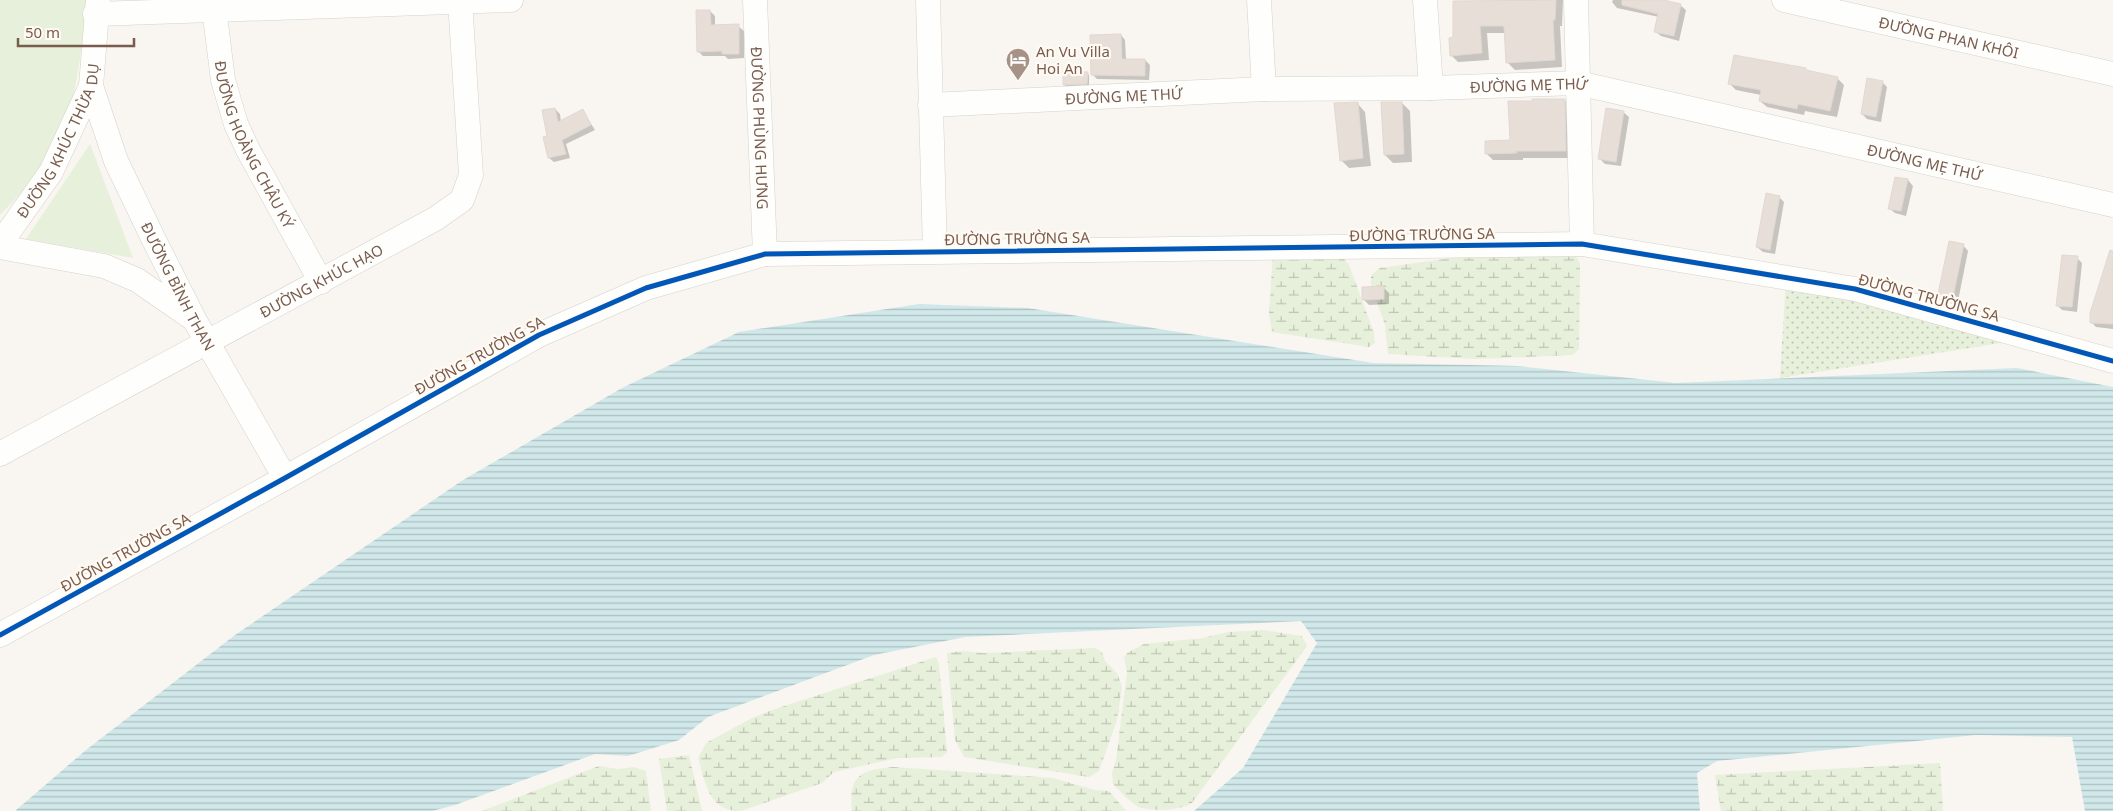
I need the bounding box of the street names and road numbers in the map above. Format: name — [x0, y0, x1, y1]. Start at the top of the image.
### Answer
street label: ĐƯỜNG PHAN KHÔI — [1877, 12, 2021, 63]
street label: ĐƯỜNG PHÙNG HƯNG — [747, 46, 773, 210]
street label: ĐƯỜNG HOÀNG CHÂU KÝ — [211, 59, 299, 232]
street label: ĐƯỜNG KHÚC THỪA DỤ — [12, 63, 103, 222]
street label: ĐƯỜNG MẸ THỨ — [1469, 73, 1591, 97]
street label: ĐƯỜNG MẸ THỨ — [1065, 83, 1184, 109]
street label: ĐƯỜNG MẸ THỨ — [1865, 139, 1985, 185]
street label: ĐƯỜNG BÌNH THAN — [137, 219, 220, 354]
street label: ĐƯỜNG TRƯỜNG SA — [1349, 223, 1495, 245]
street label: ĐƯỜNG TRƯỜNG SA — [944, 227, 1090, 249]
street label: ĐƯỜNG KHÚC HẠO — [256, 239, 386, 322]
street label: ĐƯỜNG TRƯỜNG SA — [1856, 269, 2002, 326]
street label: ĐƯỜNG TRƯỜNG SA — [411, 311, 548, 399]
street label: ĐƯỜNG TRƯỜNG SA — [57, 508, 194, 596]

